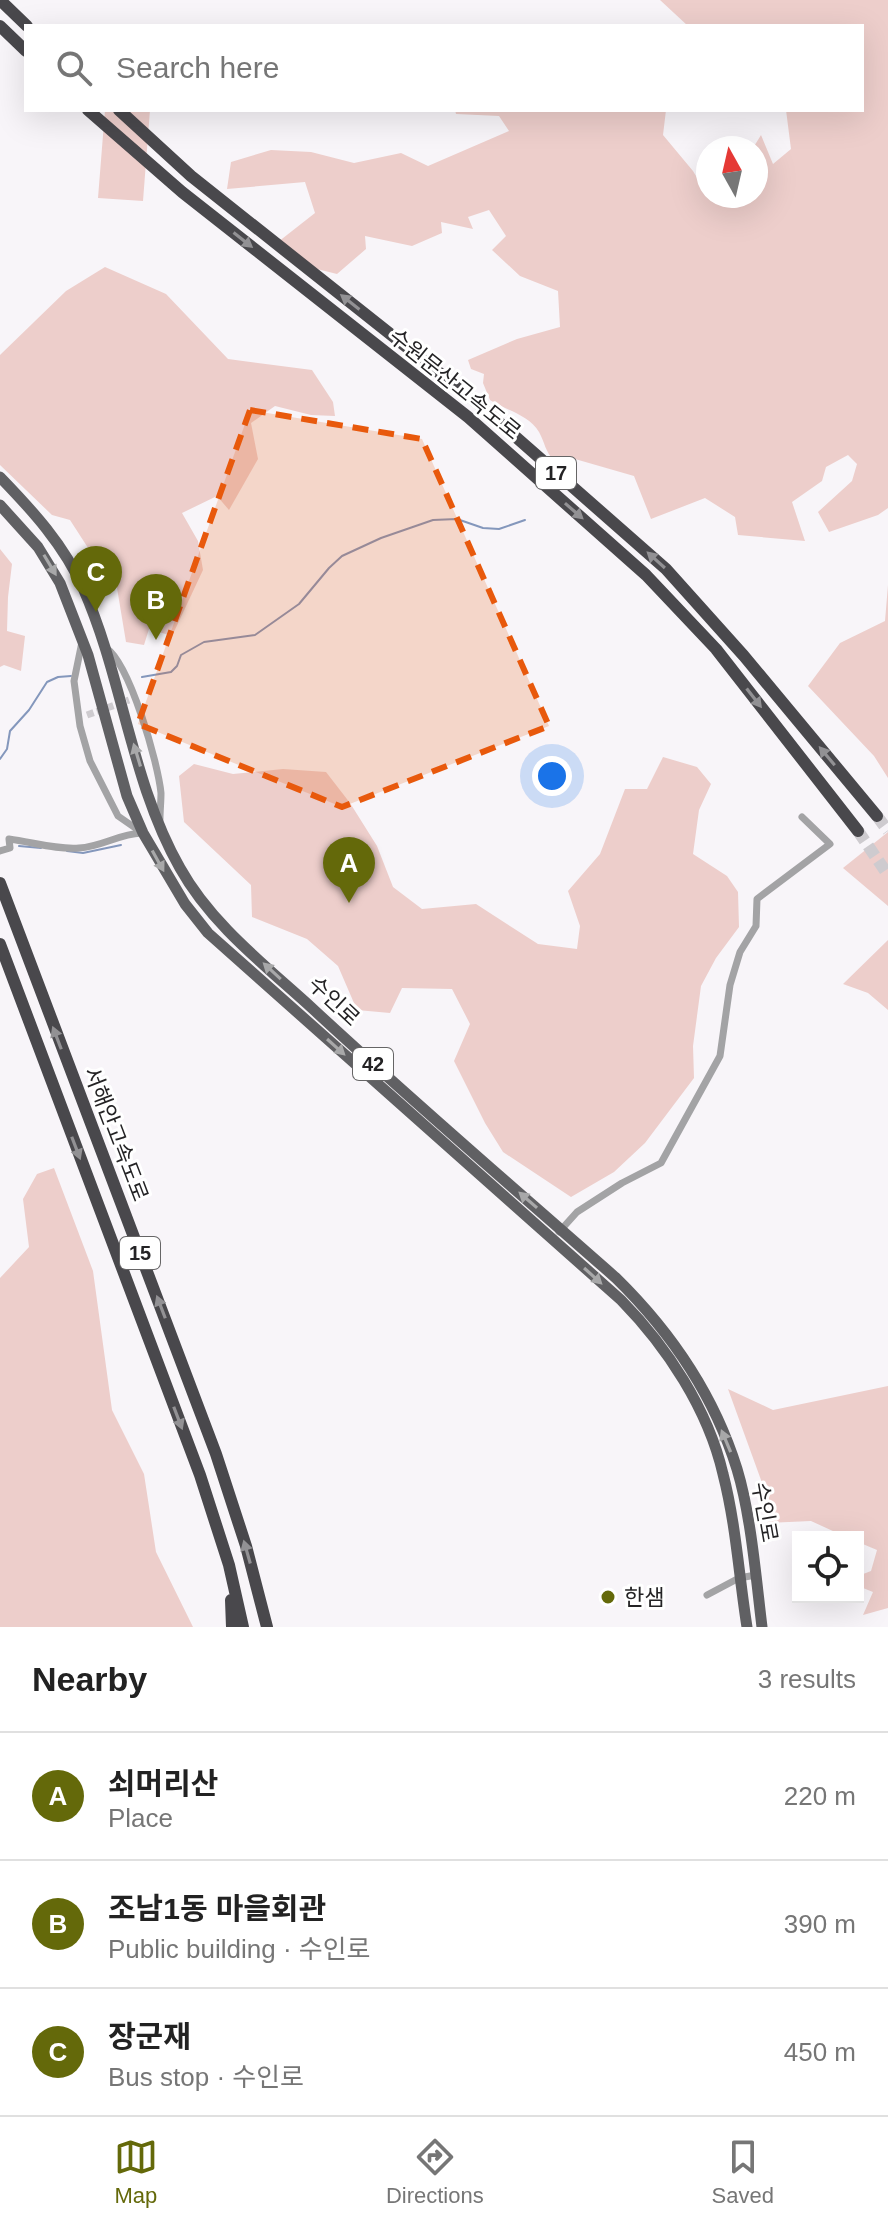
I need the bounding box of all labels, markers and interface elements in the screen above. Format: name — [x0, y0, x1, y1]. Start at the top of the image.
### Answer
search box — [24, 24, 864, 112]
icon: search — [52, 46, 96, 90]
text: Search here — [116, 51, 279, 84]
north arrow — [696, 136, 768, 208]
one-way arrow — [233, 232, 253, 248]
one-way arrow — [340, 294, 360, 311]
street label: 수원문산고속도로 — [384, 323, 526, 445]
road number: 17 — [536, 457, 576, 489]
one-way arrow — [565, 502, 584, 520]
pin: C — [70, 546, 122, 612]
one-way arrow — [646, 552, 665, 570]
one-way arrow — [42, 554, 56, 576]
pin: B — [130, 574, 182, 640]
one-way arrow — [745, 688, 762, 708]
one-way arrow — [130, 743, 142, 767]
one-way arrow — [819, 746, 836, 766]
your location — [532, 756, 572, 796]
pin: A — [323, 837, 375, 903]
one-way arrow — [151, 849, 164, 872]
one-way arrow — [263, 962, 282, 980]
street label: 수인로 — [303, 971, 365, 1031]
one-way arrow — [50, 1026, 63, 1050]
one-way arrow — [327, 1038, 346, 1056]
road number: 42 — [353, 1048, 393, 1080]
street label: 서해안고속도로 — [79, 1063, 153, 1205]
one-way arrow — [70, 1136, 83, 1160]
one-way arrow — [519, 1192, 538, 1210]
road number: 15 — [120, 1237, 160, 1269]
one-way arrow — [584, 1266, 603, 1284]
one-way arrow — [154, 1294, 167, 1318]
one-way arrow — [172, 1406, 185, 1430]
one-way arrow — [719, 1429, 732, 1453]
street label: 수인로 — [747, 1480, 783, 1544]
map controls — [792, 1531, 864, 1603]
button: locate — [792, 1531, 864, 1603]
one-way arrow — [241, 1539, 253, 1564]
place label: 한샘 — [624, 1585, 664, 1610]
marker: 한샘 — [599, 1588, 617, 1606]
text: Nearby — [32, 1660, 147, 1698]
text: 3 results — [758, 1664, 856, 1694]
text: 쇠머리산 — [108, 1767, 218, 1800]
text: A — [49, 1781, 67, 1811]
text: 220 m — [784, 1781, 856, 1811]
text: Place — [108, 1803, 173, 1833]
text: 조남1동 마을회관 — [108, 1892, 326, 1925]
text: B — [49, 1909, 67, 1939]
text: 390 m — [784, 1909, 856, 1939]
text: Public building · 수인로 — [108, 1934, 371, 1964]
text: 장군재 — [108, 2020, 191, 2053]
text: C — [49, 2037, 67, 2067]
text: 450 m — [784, 2037, 856, 2067]
text: Bus stop · 수인로 — [108, 2062, 304, 2092]
tab: Map — [114, 2135, 158, 2209]
tab: Directions — [386, 2135, 484, 2209]
tab: Saved — [712, 2135, 774, 2209]

